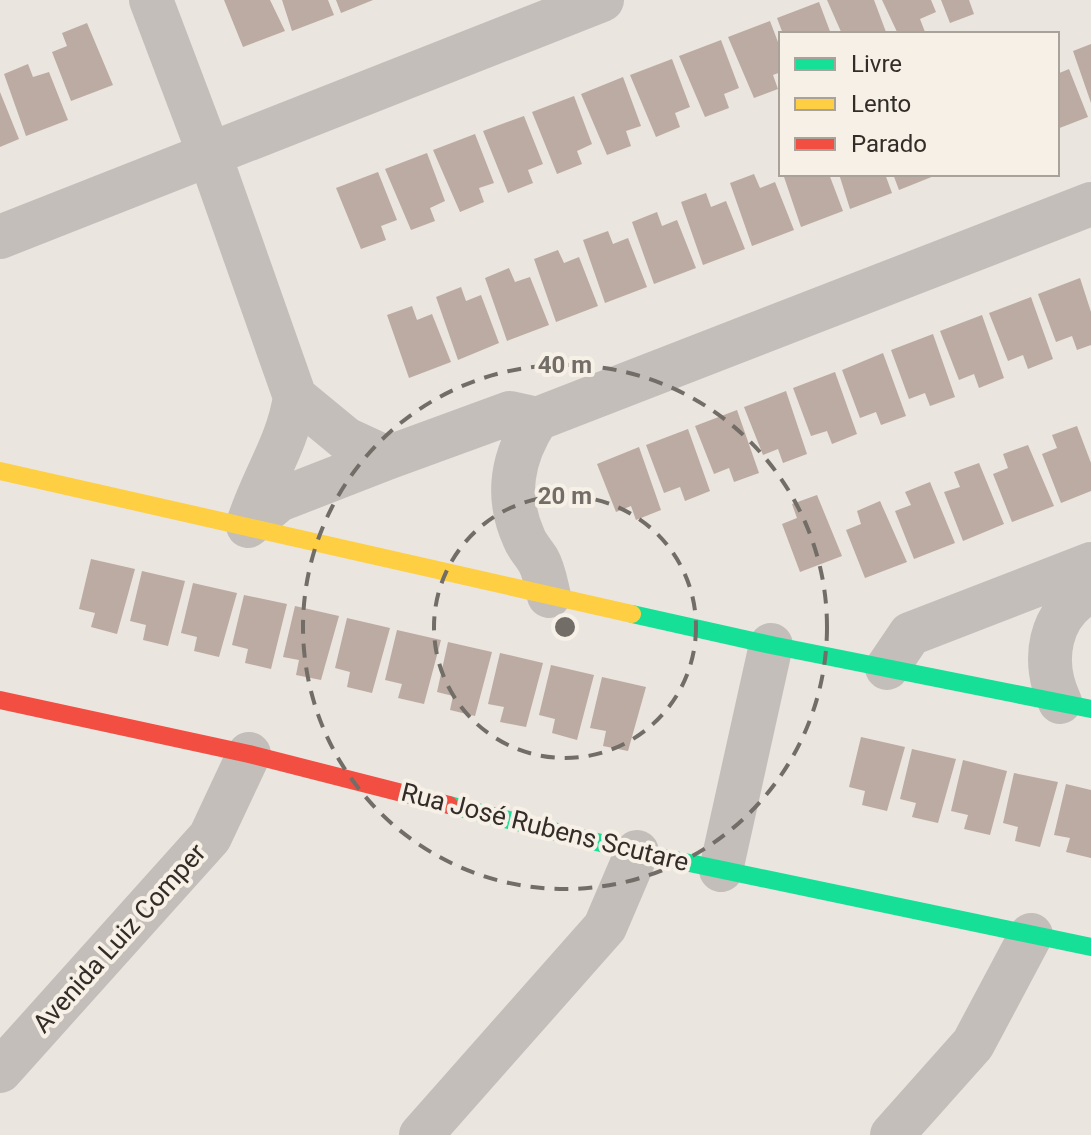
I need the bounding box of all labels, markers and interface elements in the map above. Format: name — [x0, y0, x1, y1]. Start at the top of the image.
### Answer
legend — [779, 32, 1059, 176]
text: Livre — [851, 50, 902, 78]
text: Lento — [851, 90, 911, 118]
text: Parado — [851, 130, 927, 158]
text: 40 m — [538, 351, 592, 379]
text: 20 m — [538, 482, 592, 510]
centre of rings — [551, 613, 579, 641]
street label: Rua José Rubens Scutare — [398, 777, 692, 877]
street label: Avenida Luiz Comper — [26, 837, 212, 1039]

